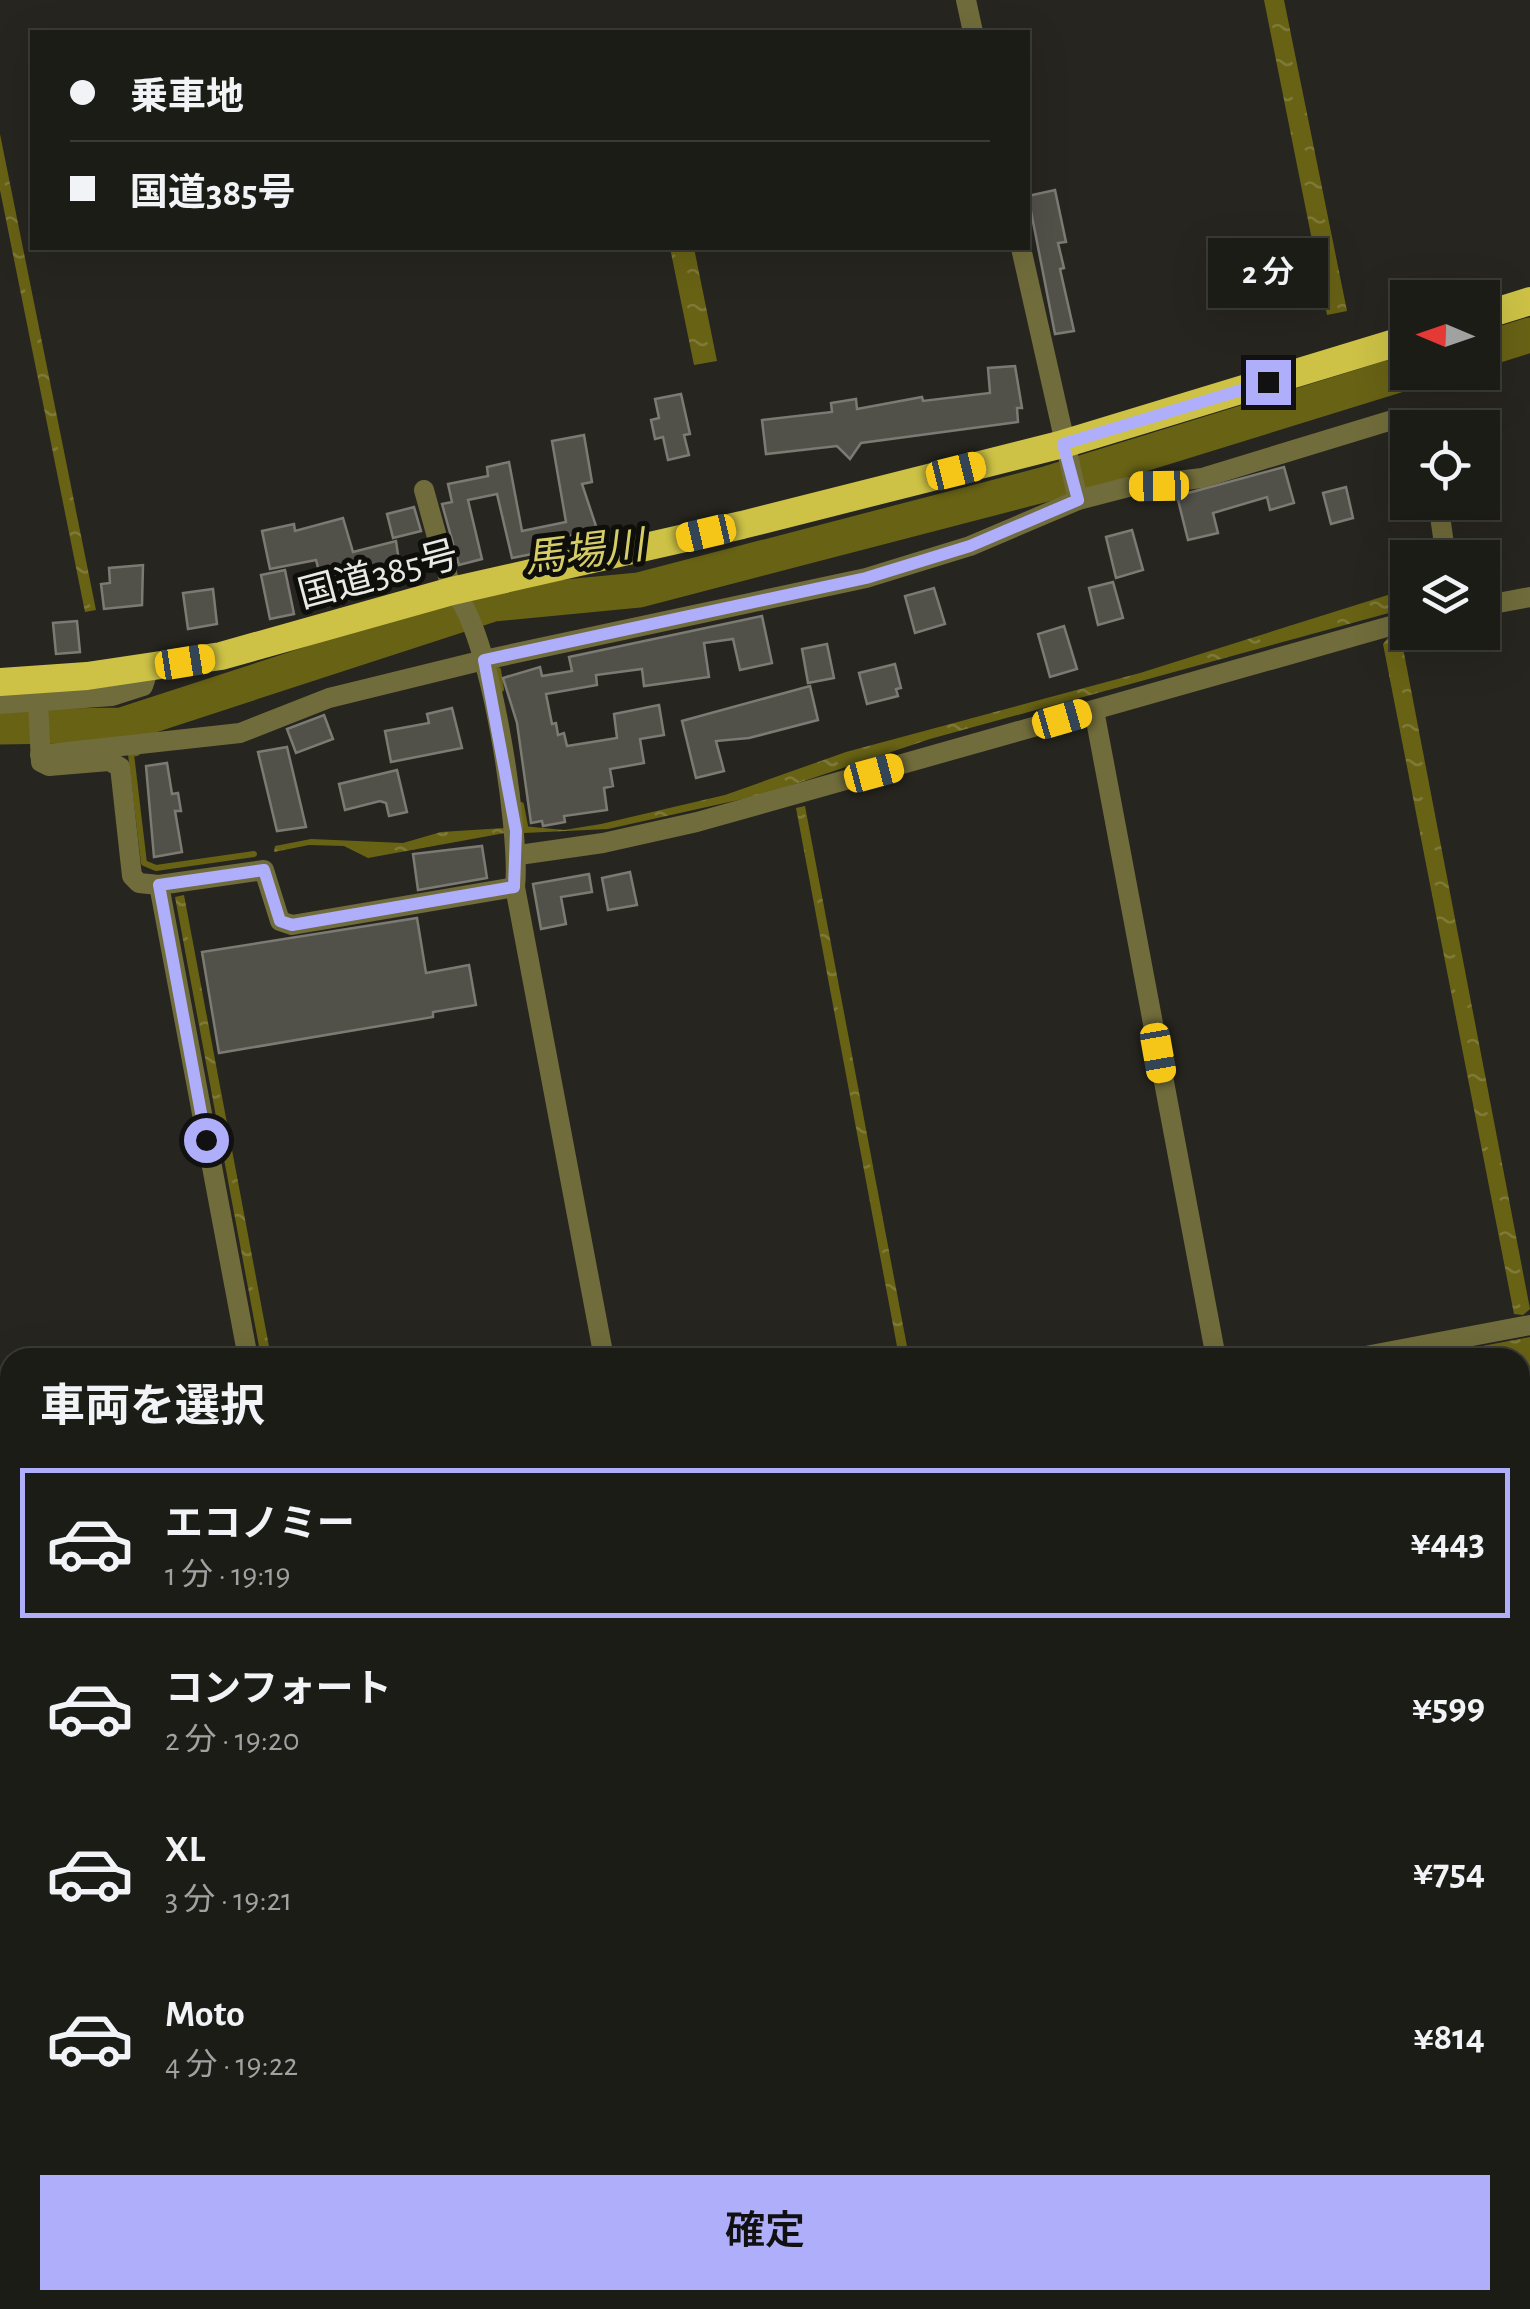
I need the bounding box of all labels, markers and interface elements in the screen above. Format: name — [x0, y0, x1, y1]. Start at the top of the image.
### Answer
text: 乗車地 — [130, 79, 244, 117]
text: 国道385号 — [130, 175, 296, 213]
callout: 2 分 — [1208, 237, 1328, 307]
text: 2 分 — [1242, 257, 1294, 289]
north arrow — [1390, 280, 1500, 390]
map controls — [1390, 280, 1500, 650]
route end — [1246, 360, 1291, 405]
button: locate — [1390, 410, 1500, 520]
car — [923, 449, 989, 493]
car — [1129, 470, 1189, 502]
car — [673, 512, 739, 554]
water label: 馬場川 — [522, 523, 650, 580]
street label: 国道385号 — [294, 534, 462, 615]
button: layers — [1390, 540, 1500, 650]
car — [153, 642, 217, 682]
car — [1029, 696, 1095, 742]
car — [841, 751, 907, 795]
car — [1138, 1021, 1178, 1085]
route start — [184, 1118, 229, 1163]
text: 車両を選択 — [40, 1385, 265, 1430]
icon: car — [45, 1498, 135, 1588]
text: エコノミー — [165, 1506, 355, 1544]
text: ¥443 — [1410, 1524, 1485, 1562]
text: 1 分 · 19:19 — [165, 1559, 291, 1591]
icon: car — [45, 1663, 135, 1753]
text: コンフォート — [165, 1671, 392, 1709]
text: ¥599 — [1412, 1689, 1485, 1727]
text: 2 分 · 19:20 — [165, 1724, 300, 1756]
icon: car — [45, 1828, 135, 1918]
text: XL — [165, 1831, 205, 1869]
text: ¥754 — [1413, 1854, 1485, 1892]
text: 3 分 · 19:21 — [165, 1884, 292, 1916]
icon: car — [45, 1993, 135, 2083]
text: Moto — [165, 1996, 245, 2034]
text: ¥814 — [1413, 2019, 1485, 2057]
text: 4 分 · 19:22 — [165, 2049, 298, 2081]
button: 確定 — [40, 2175, 1490, 2290]

